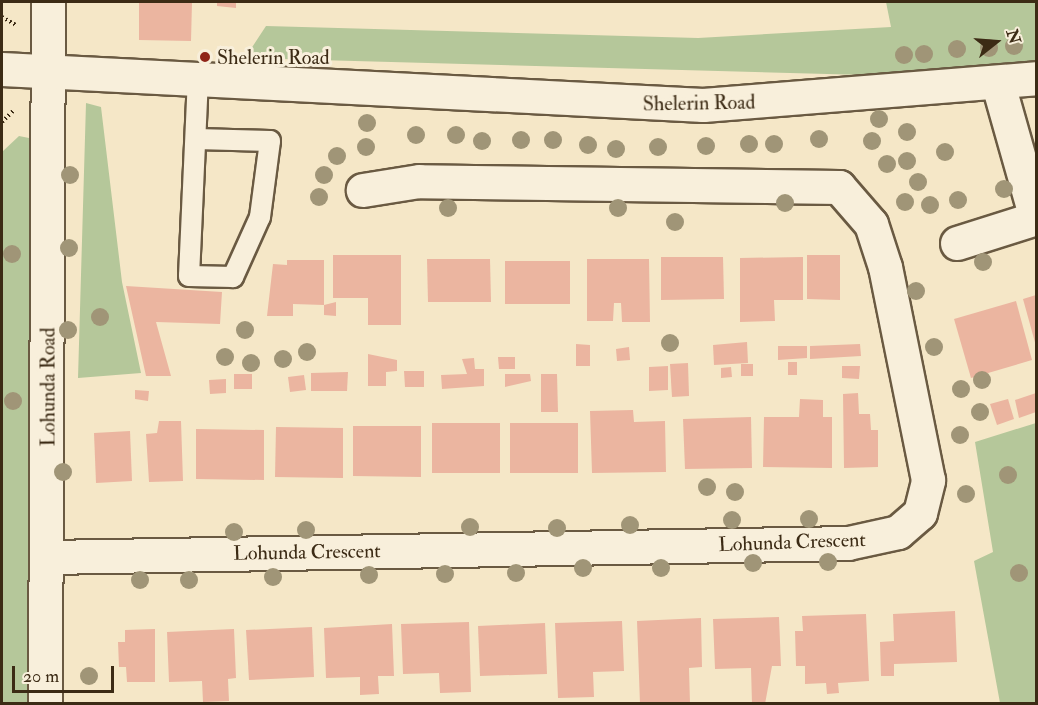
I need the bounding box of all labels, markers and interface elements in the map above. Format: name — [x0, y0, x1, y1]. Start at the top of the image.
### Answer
north arrow — [966, 12, 1026, 72]
text: N — [1002, 27, 1025, 47]
place label: Shelerin Road — [217, 45, 329, 69]
marker: Shelerin Road — [198, 50, 212, 64]
street label: Shelerin Road — [643, 90, 755, 116]
street label: Lohunda Road — [36, 327, 60, 447]
street label: Lohunda Crescent — [718, 527, 866, 557]
street label: Lohunda Crescent — [233, 539, 381, 565]
scale bar — [15, 654, 117, 692]
text: 20 m — [23, 665, 59, 688]

